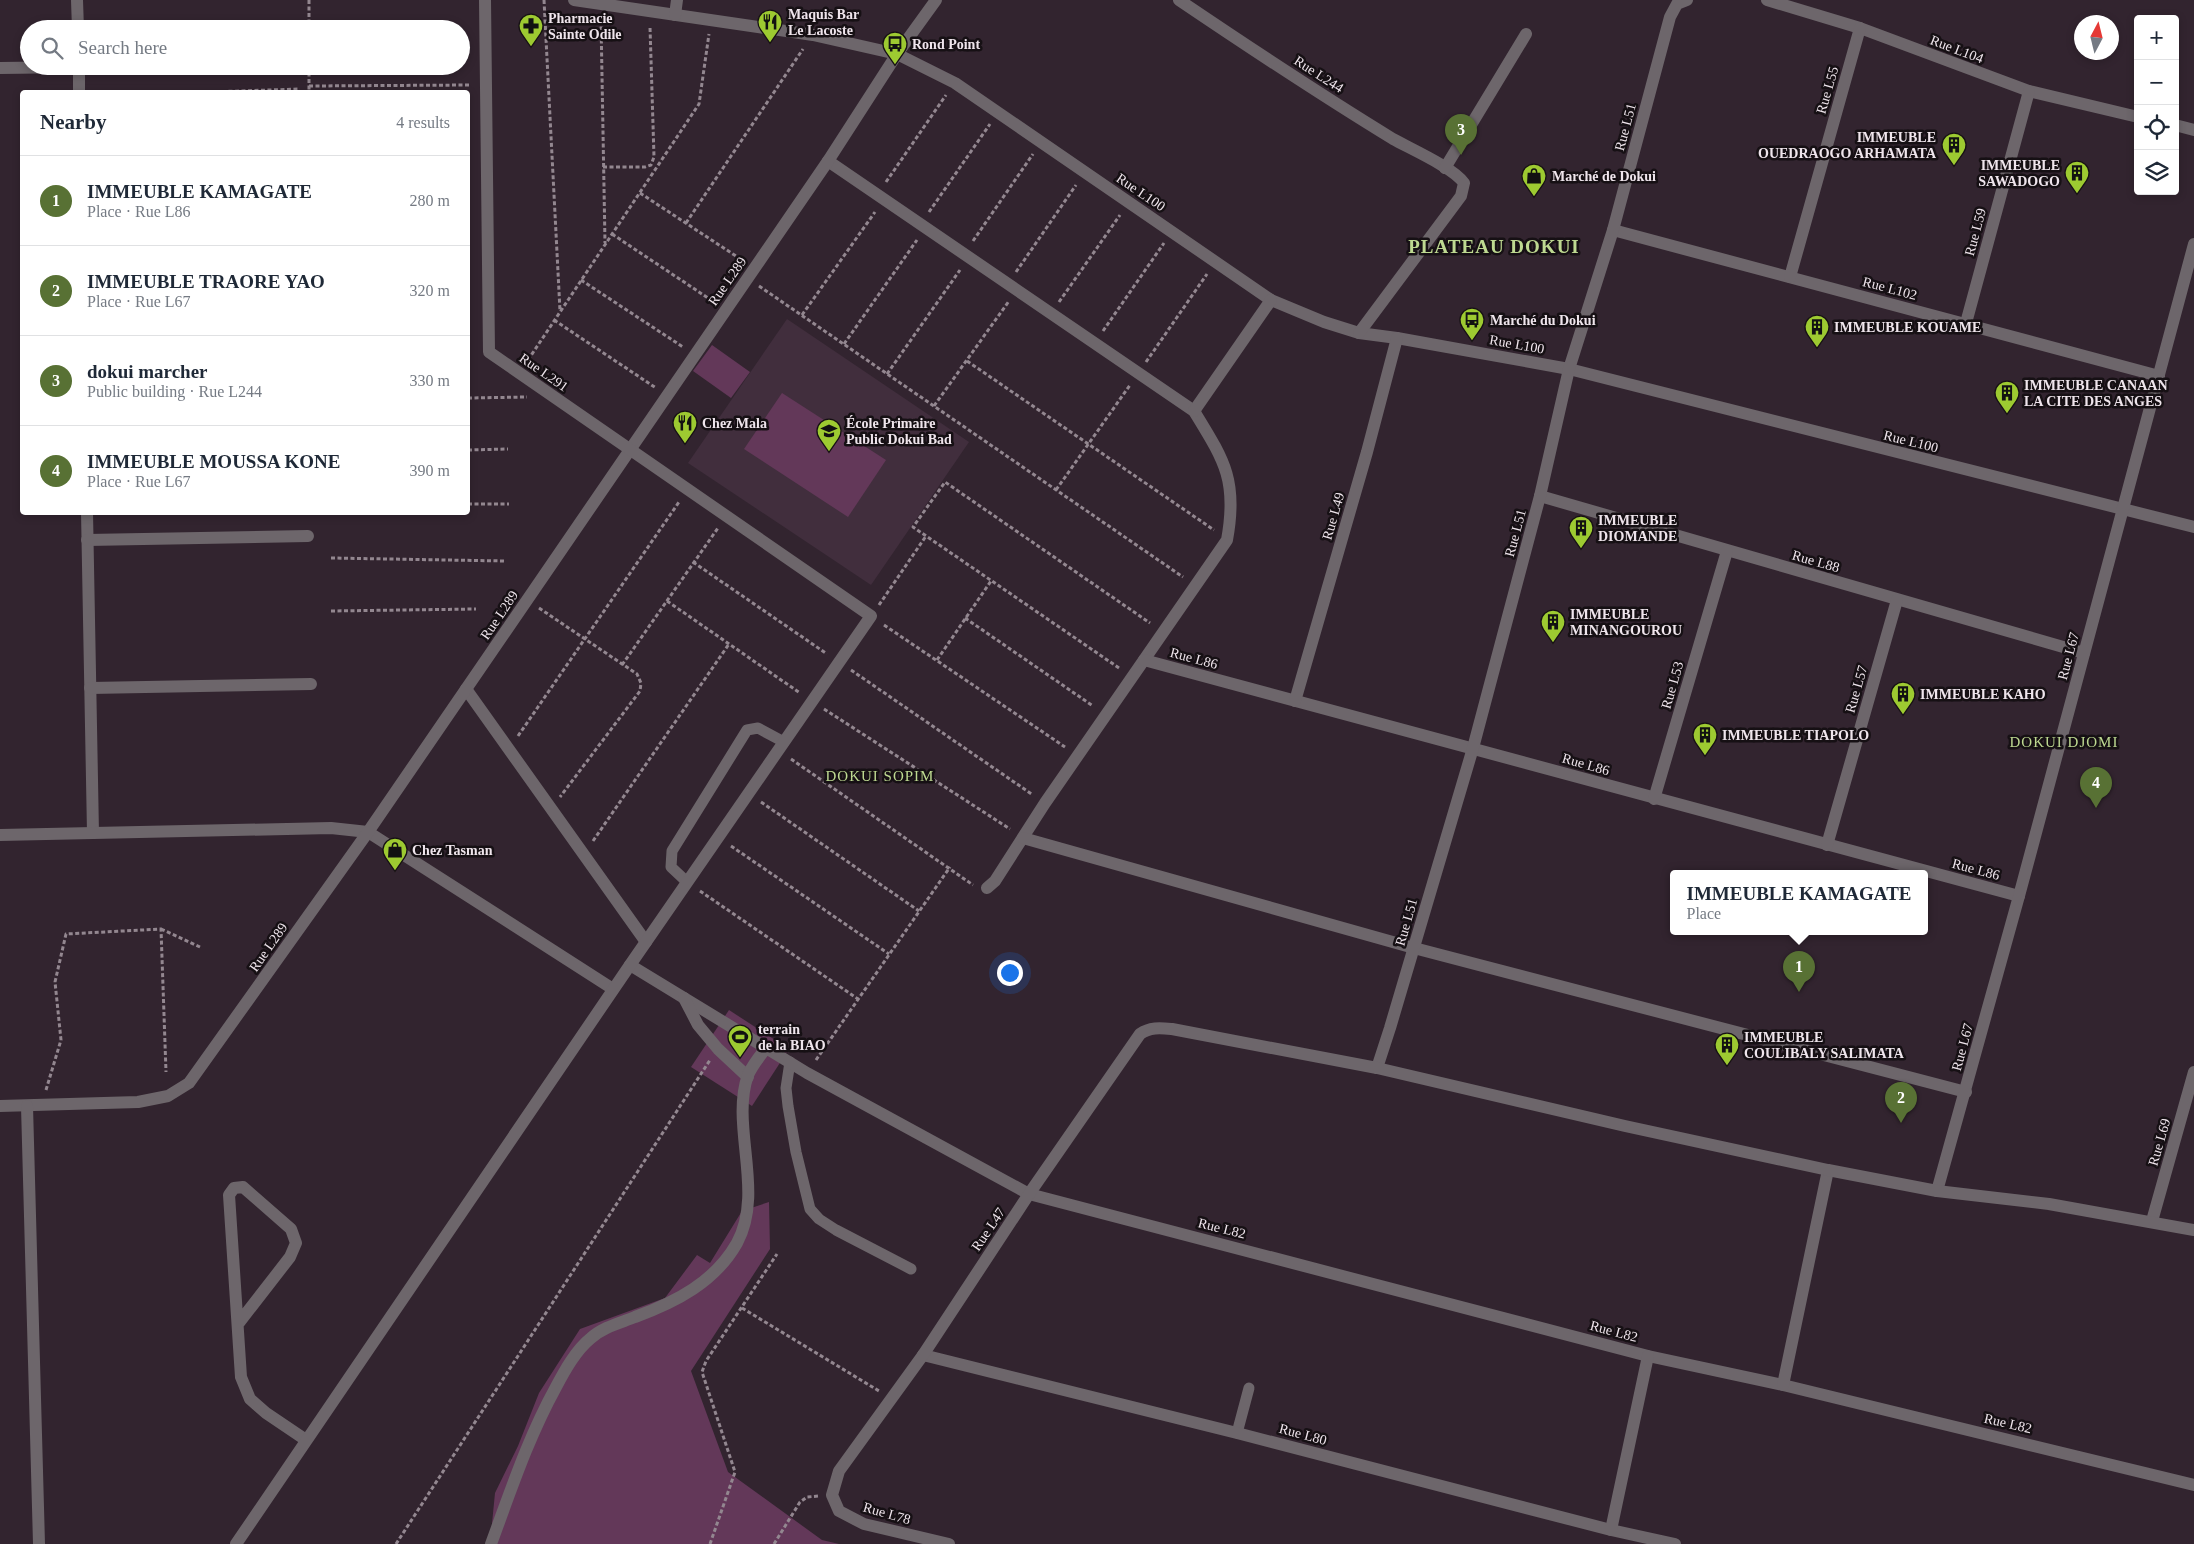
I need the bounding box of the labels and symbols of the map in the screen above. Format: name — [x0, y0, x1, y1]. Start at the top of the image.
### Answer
place label: Maquis Bar Le Lacoste — [788, 7, 859, 38]
restaurant icon: Maquis Bar Le Lacoste — [757, 9, 783, 43]
place label: Pharmacie Sainte Odile — [548, 11, 622, 42]
pharmacy icon: Pharmacie Sainte Odile — [518, 13, 544, 47]
north arrow — [2074, 15, 2119, 60]
bus stop icon: Rond Point — [882, 31, 908, 65]
street label: Rue L104 — [1928, 33, 1985, 66]
place label: Rond Point — [912, 37, 980, 52]
street label: Rue L244 — [1291, 53, 1346, 96]
street label: Rue L55 — [1814, 65, 1841, 116]
street label: Rue L51 — [1612, 102, 1639, 153]
pin: 3 — [1445, 114, 1477, 155]
place label: IMMEUBLE OUEDRAOGO ARHAMATA — [1758, 130, 1937, 161]
building icon: IMMEUBLE OUEDRAOGO ARHAMATA — [1941, 132, 1967, 166]
place label: IMMEUBLE SAWADOGO — [1978, 158, 2060, 189]
building icon: IMMEUBLE SAWADOGO — [2064, 160, 2090, 194]
shop icon: Marché de Dokui — [1521, 163, 1547, 197]
place label: Marché de Dokui — [1552, 169, 1656, 184]
street label: Rue L100 — [1113, 171, 1168, 214]
street label: Rue L59 — [1962, 207, 1989, 258]
district label: PLATEAU DOKUI — [1408, 236, 1580, 257]
street label: Rue L289 — [705, 254, 750, 308]
street label: Rue L102 — [1861, 274, 1919, 303]
bus stop icon: Marché du Dokui — [1459, 307, 1485, 341]
place label: Marché du Dokui — [1490, 313, 1596, 328]
building icon: IMMEUBLE KOUAME — [1804, 314, 1830, 348]
place label: IMMEUBLE KOUAME — [1834, 320, 1981, 335]
street label: Rue L100 — [1488, 332, 1546, 357]
street label: Rue L291 — [517, 350, 571, 395]
place label: IMMEUBLE CANAAN LA CITE DES ANGES — [2024, 378, 2168, 409]
building icon: IMMEUBLE CANAAN LA CITE DES ANGES — [1994, 380, 2020, 414]
restaurant icon: Chez Mala — [672, 410, 698, 444]
place label: École Primaire Public Dokui Bad — [846, 415, 952, 447]
place label: Chez Mala — [702, 416, 767, 431]
school or university icon: École Primaire Public Dokui Bad — [816, 418, 842, 452]
street label: Rue L100 — [1882, 427, 1940, 455]
street label: Rue L49 — [1320, 491, 1347, 542]
street label: Rue L51 — [1502, 508, 1529, 559]
place label: IMMEUBLE DIOMANDE — [1598, 513, 1677, 544]
building icon: IMMEUBLE DIOMANDE — [1568, 515, 1594, 549]
street label: Rue L88 — [1790, 548, 1841, 575]
street label: Rue L289 — [478, 588, 521, 643]
place label: IMMEUBLE MINANGOUROU — [1570, 607, 1682, 638]
building icon: IMMEUBLE MINANGOUROU — [1540, 609, 1566, 643]
street label: Rue L67 — [2055, 631, 2082, 682]
street label: Rue L86 — [1168, 645, 1219, 672]
street label: Rue L53 — [1659, 660, 1686, 711]
street label: Rue L57 — [1843, 664, 1870, 715]
building icon: IMMEUBLE KAHO — [1890, 681, 1916, 715]
place label: IMMEUBLE KAHO — [1920, 687, 2046, 702]
building icon: IMMEUBLE TIAPOLO — [1692, 722, 1718, 756]
place label: IMMEUBLE TIAPOLO — [1722, 728, 1869, 743]
district label: DOKUI DJOMI — [2010, 734, 2118, 750]
street label: Rue L86 — [1560, 751, 1611, 778]
pin: 4 — [2080, 767, 2112, 808]
district label: DOKUI SOPIM — [826, 768, 934, 784]
shop icon: Chez Tasman — [382, 837, 408, 871]
place label: Chez Tasman — [412, 843, 493, 858]
street label: Rue L86 — [1950, 856, 2001, 883]
street label: Rue L51 — [1393, 897, 1420, 948]
street label: Rue L289 — [246, 920, 291, 974]
pin: 1 — [1783, 951, 1815, 992]
your location — [997, 960, 1023, 986]
place label: terrain de la BIAO — [758, 1022, 826, 1053]
street label: Rue L67 — [1949, 1022, 1976, 1073]
sports icon: terrain de la BIAO — [727, 1024, 753, 1058]
place label: IMMEUBLE COULIBALY SALIMATA — [1744, 1030, 1905, 1061]
building icon: IMMEUBLE COULIBALY SALIMATA — [1714, 1032, 1740, 1066]
pin: 2 — [1885, 1082, 1917, 1123]
street label: Rue L69 — [2146, 1117, 2173, 1168]
street label: Rue L47 — [969, 1205, 1008, 1254]
street label: Rue L82 — [1196, 1215, 1247, 1242]
street label: Rue L82 — [1588, 1318, 1639, 1345]
street label: Rue L82 — [1983, 1411, 2033, 1436]
street label: Rue L80 — [1277, 1421, 1328, 1448]
street label: Rue L78 — [861, 1500, 912, 1527]

